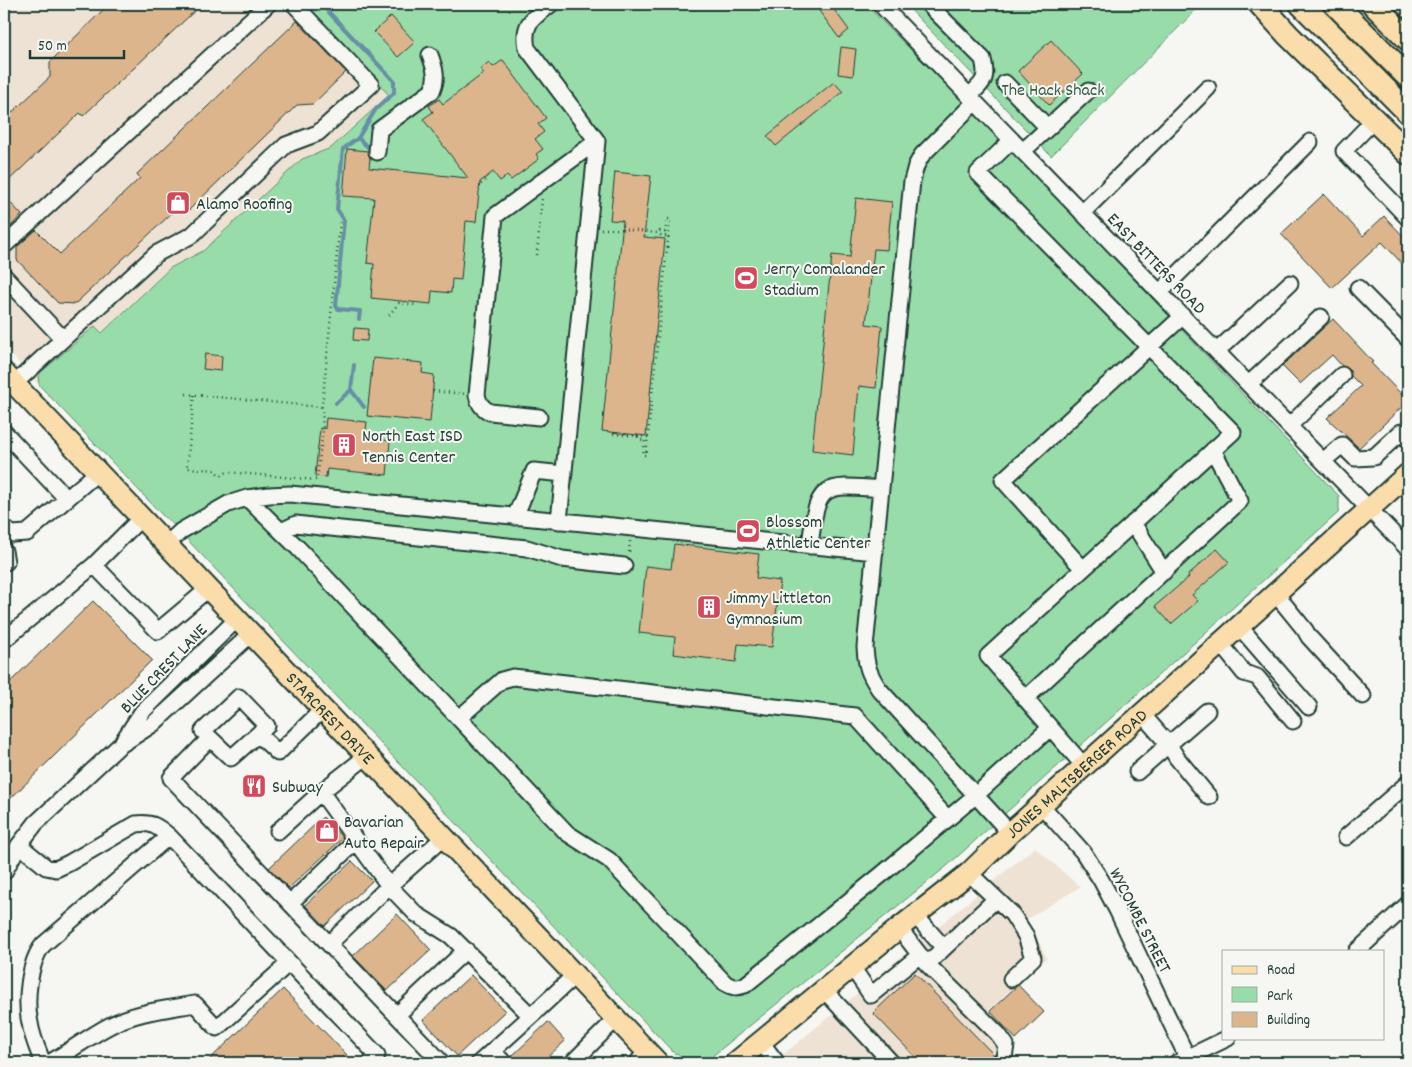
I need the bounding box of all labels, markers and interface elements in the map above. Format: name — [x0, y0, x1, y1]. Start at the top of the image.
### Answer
scale bar — [30, 28, 124, 60]
text: 50 m — [38, 36, 67, 58]
park label: The Hack Shack — [1001, 79, 1105, 104]
shop icon: Alamo Roofing — [165, 190, 191, 216]
place label: Alamo Roofing — [196, 193, 292, 218]
street label: EAST BITTERS ROAD — [1100, 208, 1210, 321]
place label: Jerry Comalander Stadium — [764, 258, 885, 304]
sports icon: Jerry Comalander Stadium — [733, 265, 759, 291]
place label: North East ISD Tennis Center — [362, 425, 462, 471]
building icon: North East ISD Tennis Center — [331, 432, 357, 458]
place label: Blossom Athletic Center — [766, 511, 871, 557]
sports icon: Blossom Athletic Center — [735, 518, 761, 544]
place label: Jimmy Littleton Gymnasium — [726, 587, 831, 633]
building icon: Jimmy Littleton Gymnasium — [696, 594, 722, 620]
street label: BLUE CREST LANE — [115, 619, 214, 720]
street label: STARCREST DRIVE — [279, 668, 379, 771]
street label: JONES MALTSBERGER ROAD — [1002, 705, 1154, 846]
restaurant icon: Subway — [241, 773, 267, 799]
place label: Subway — [272, 776, 324, 801]
place label: Bavarian Auto Repair — [344, 811, 424, 857]
shop icon: Bavarian Auto Repair — [314, 818, 340, 844]
street label: WYCOMBE STREET — [1102, 864, 1176, 978]
legend — [1222, 950, 1384, 1040]
text: Road — [1267, 960, 1295, 982]
text: Park — [1267, 986, 1293, 1008]
text: Building — [1267, 1010, 1310, 1032]

